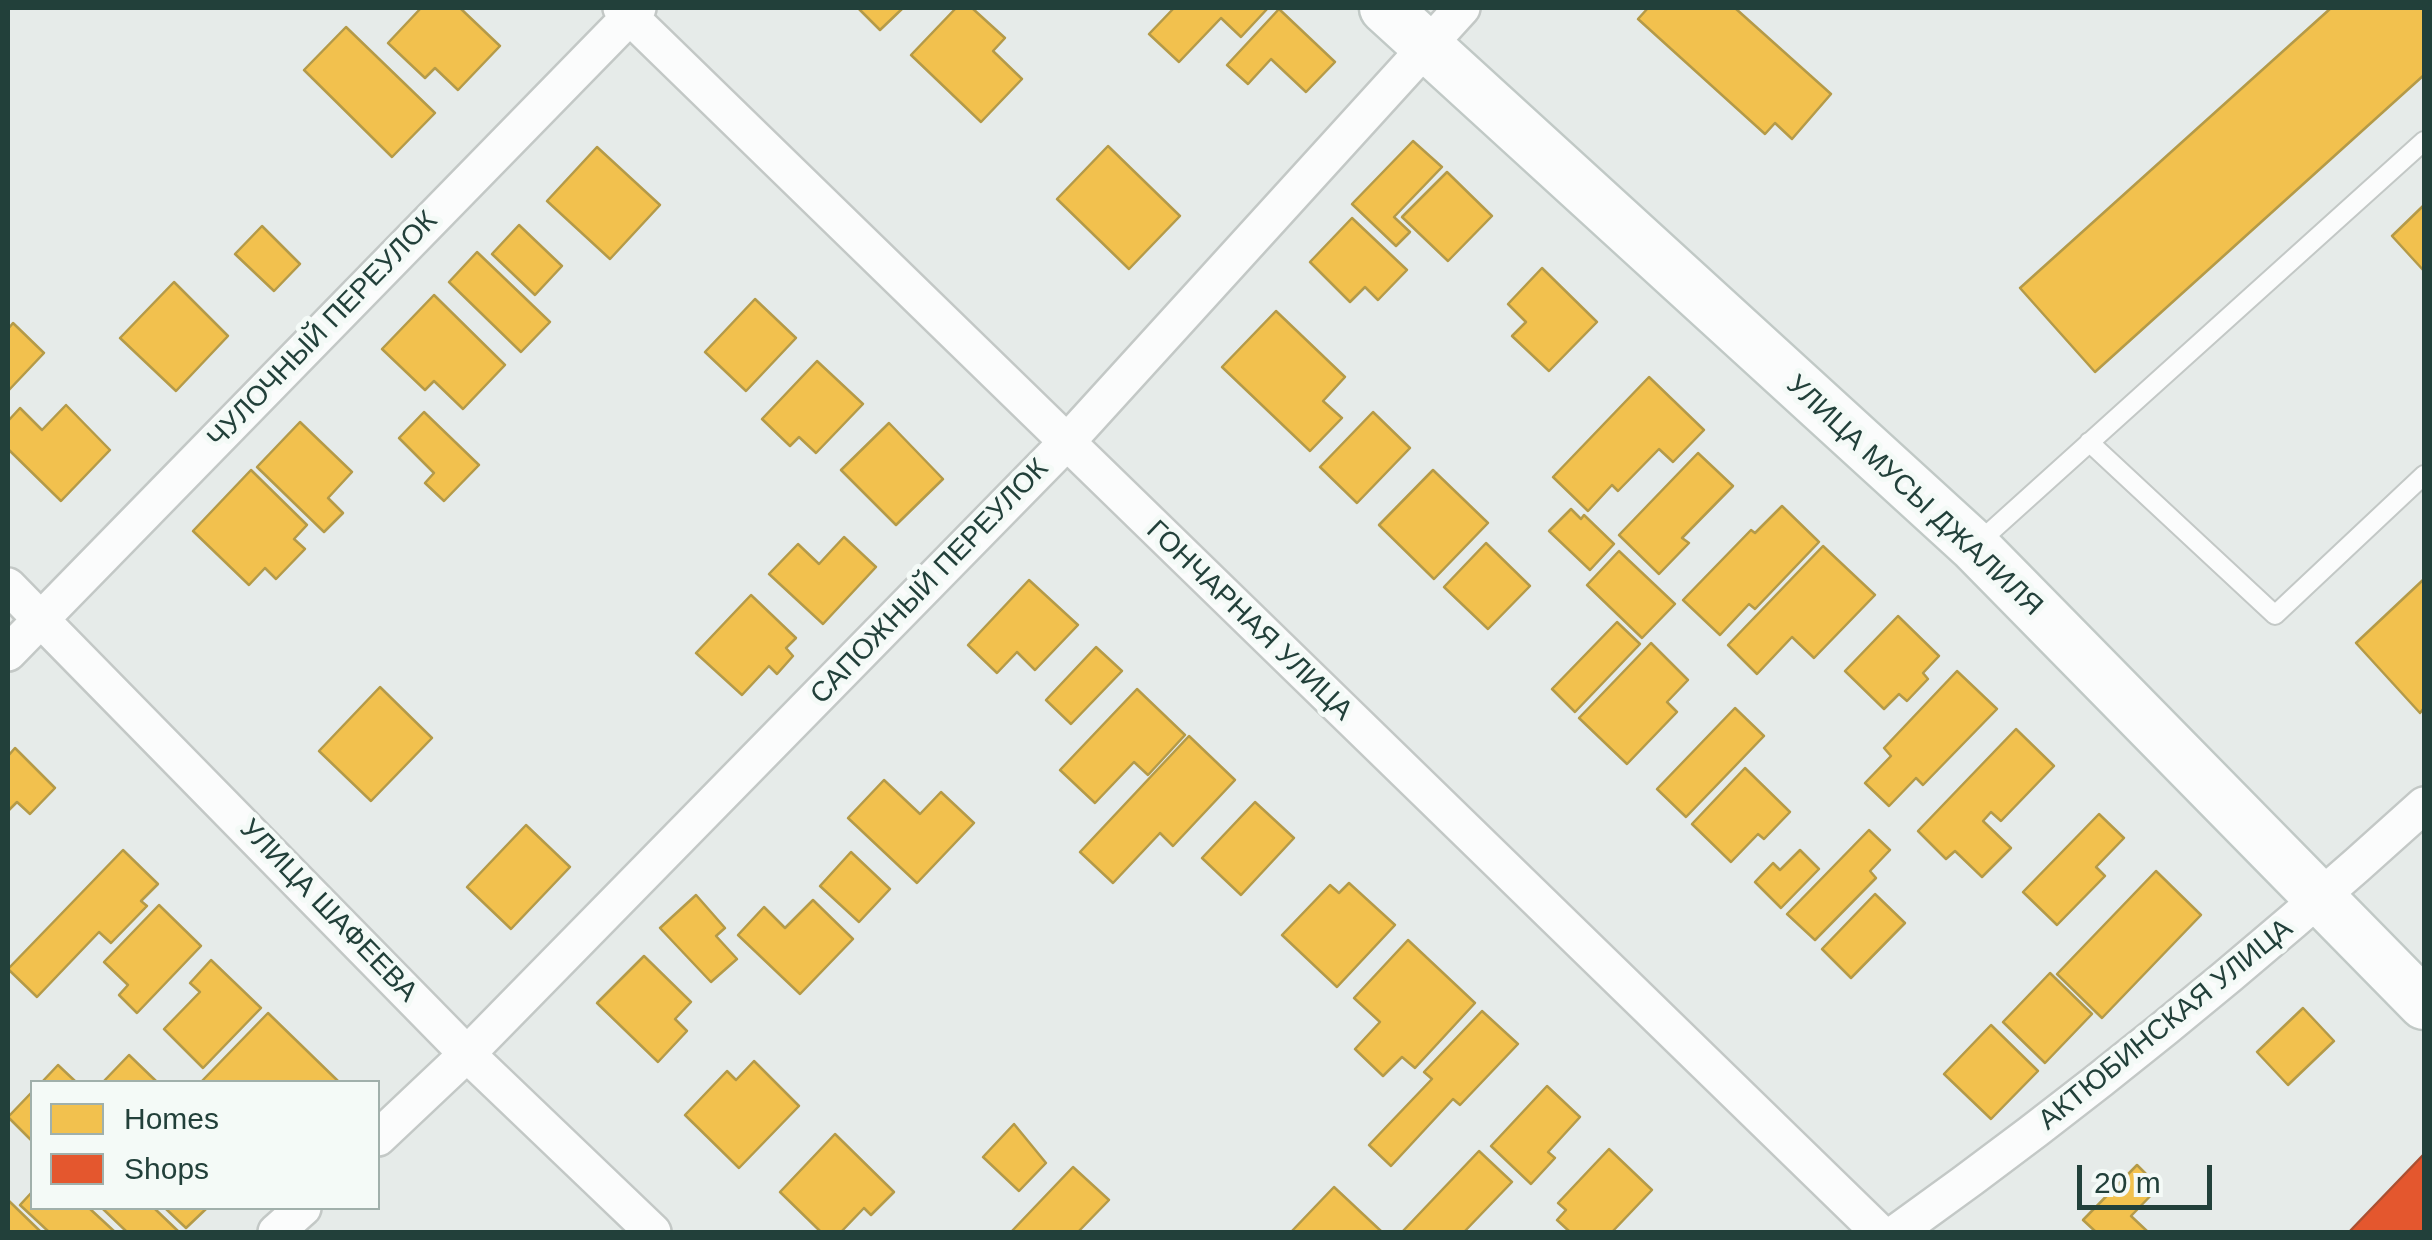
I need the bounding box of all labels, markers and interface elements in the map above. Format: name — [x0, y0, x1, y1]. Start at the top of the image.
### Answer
street label: ЧУЛОЧНЫЙ ПЕРЕУЛОК — [201, 205, 445, 455]
street label: УЛИЦА МУСЫ ДЖАЛИЛЯ — [1779, 369, 2049, 623]
street label: САПОЖНЫЙ ПЕРЕУЛОК — [804, 453, 1056, 711]
street label: ГОНЧАРНАЯ УЛИЦА — [1139, 514, 1359, 728]
street label: УЛИЦА ШАФЕЕВА — [232, 813, 424, 1009]
street label: АКТЮБИНСКАЯ УЛИЦА — [2032, 912, 2300, 1138]
legend — [30, 1080, 380, 1210]
text: Homes — [124, 1102, 219, 1135]
scale bar — [2082, 1145, 2217, 1207]
text: Shops — [124, 1152, 209, 1185]
text: 20 m — [2094, 1166, 2161, 1199]

